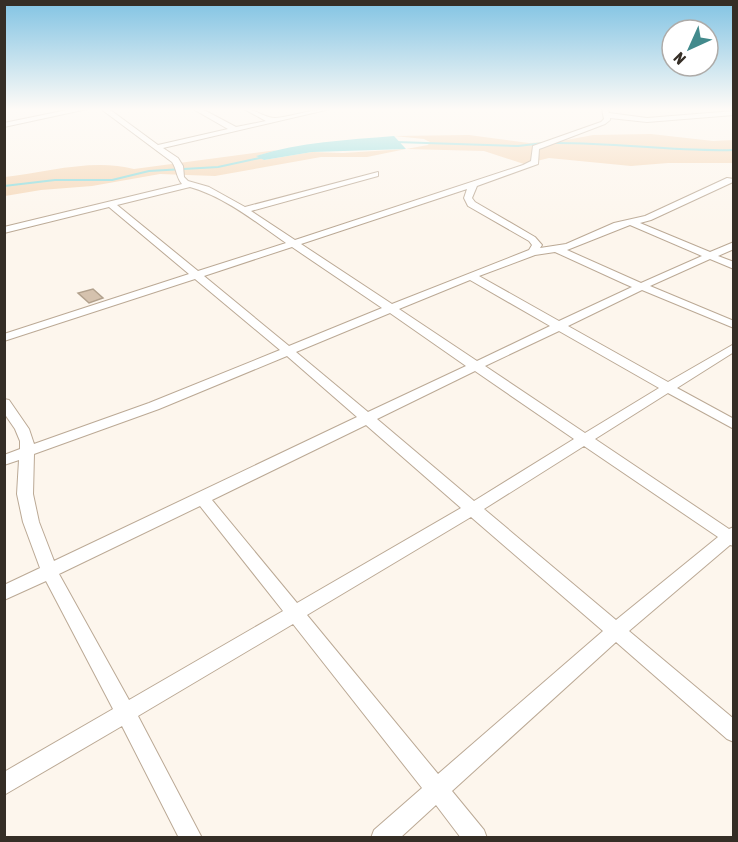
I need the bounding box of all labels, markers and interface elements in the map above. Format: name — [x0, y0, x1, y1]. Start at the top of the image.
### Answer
north arrow — [660, 18, 720, 78]
text: N — [670, 49, 689, 68]

